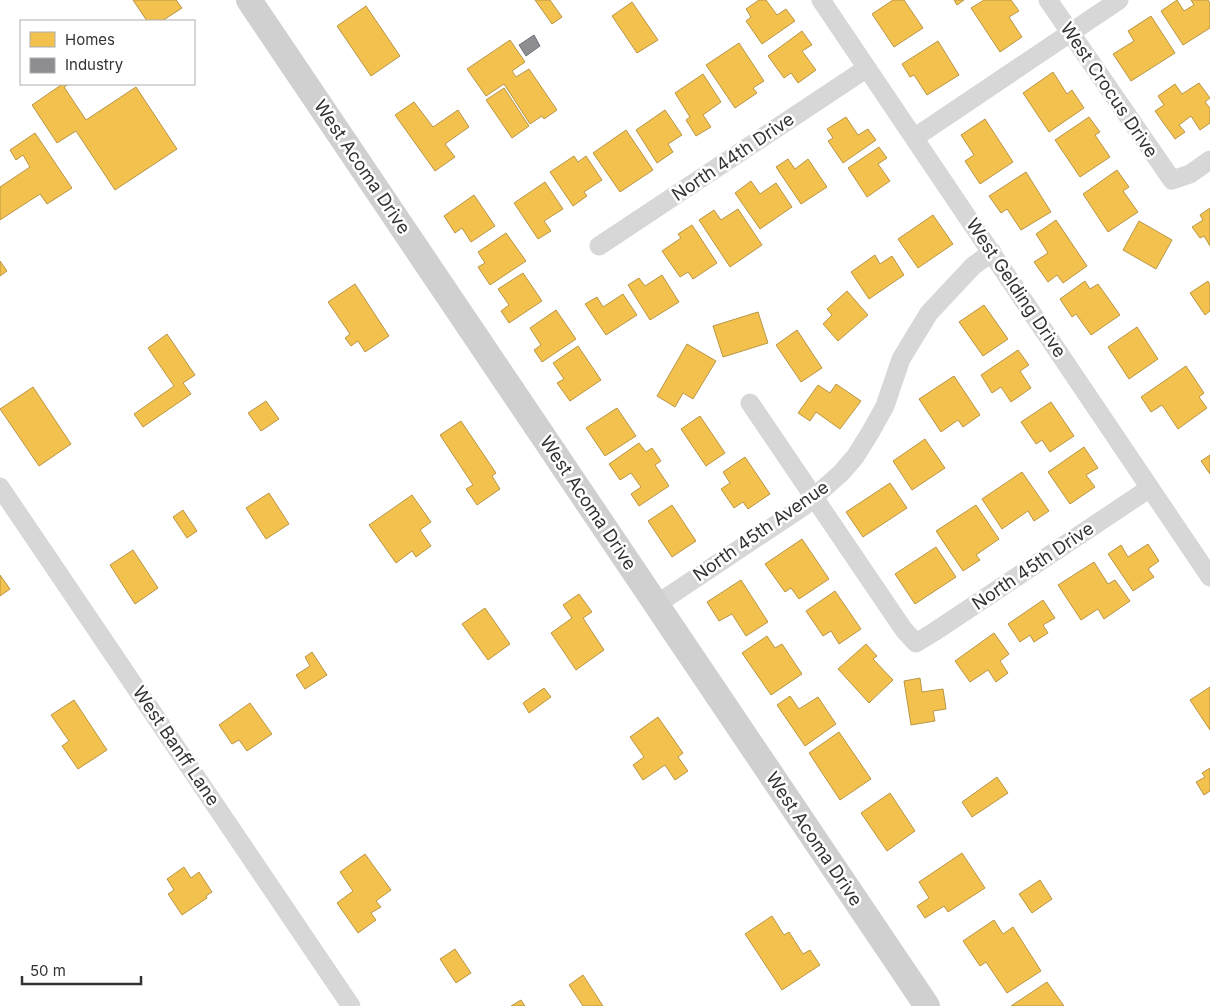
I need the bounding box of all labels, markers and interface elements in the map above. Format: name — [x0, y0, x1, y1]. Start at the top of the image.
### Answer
street label: West Crocus Drive — [1056, 18, 1162, 161]
legend — [20, 20, 195, 85]
text: Homes — [65, 30, 115, 49]
text: Industry — [65, 55, 124, 74]
street label: West Acoma Drive — [310, 96, 415, 238]
street label: North 44th Drive — [668, 108, 798, 205]
street label: West Gelding Drive — [962, 214, 1071, 361]
street label: West Acoma Drive — [536, 432, 641, 574]
street label: North 45th Avenue — [689, 476, 832, 585]
street label: North 45th Drive — [968, 517, 1097, 614]
street label: West Banff Lane — [129, 682, 224, 809]
street label: West Acoma Drive — [762, 768, 867, 910]
scale bar — [22, 954, 141, 986]
text: 50 m — [30, 961, 66, 980]

